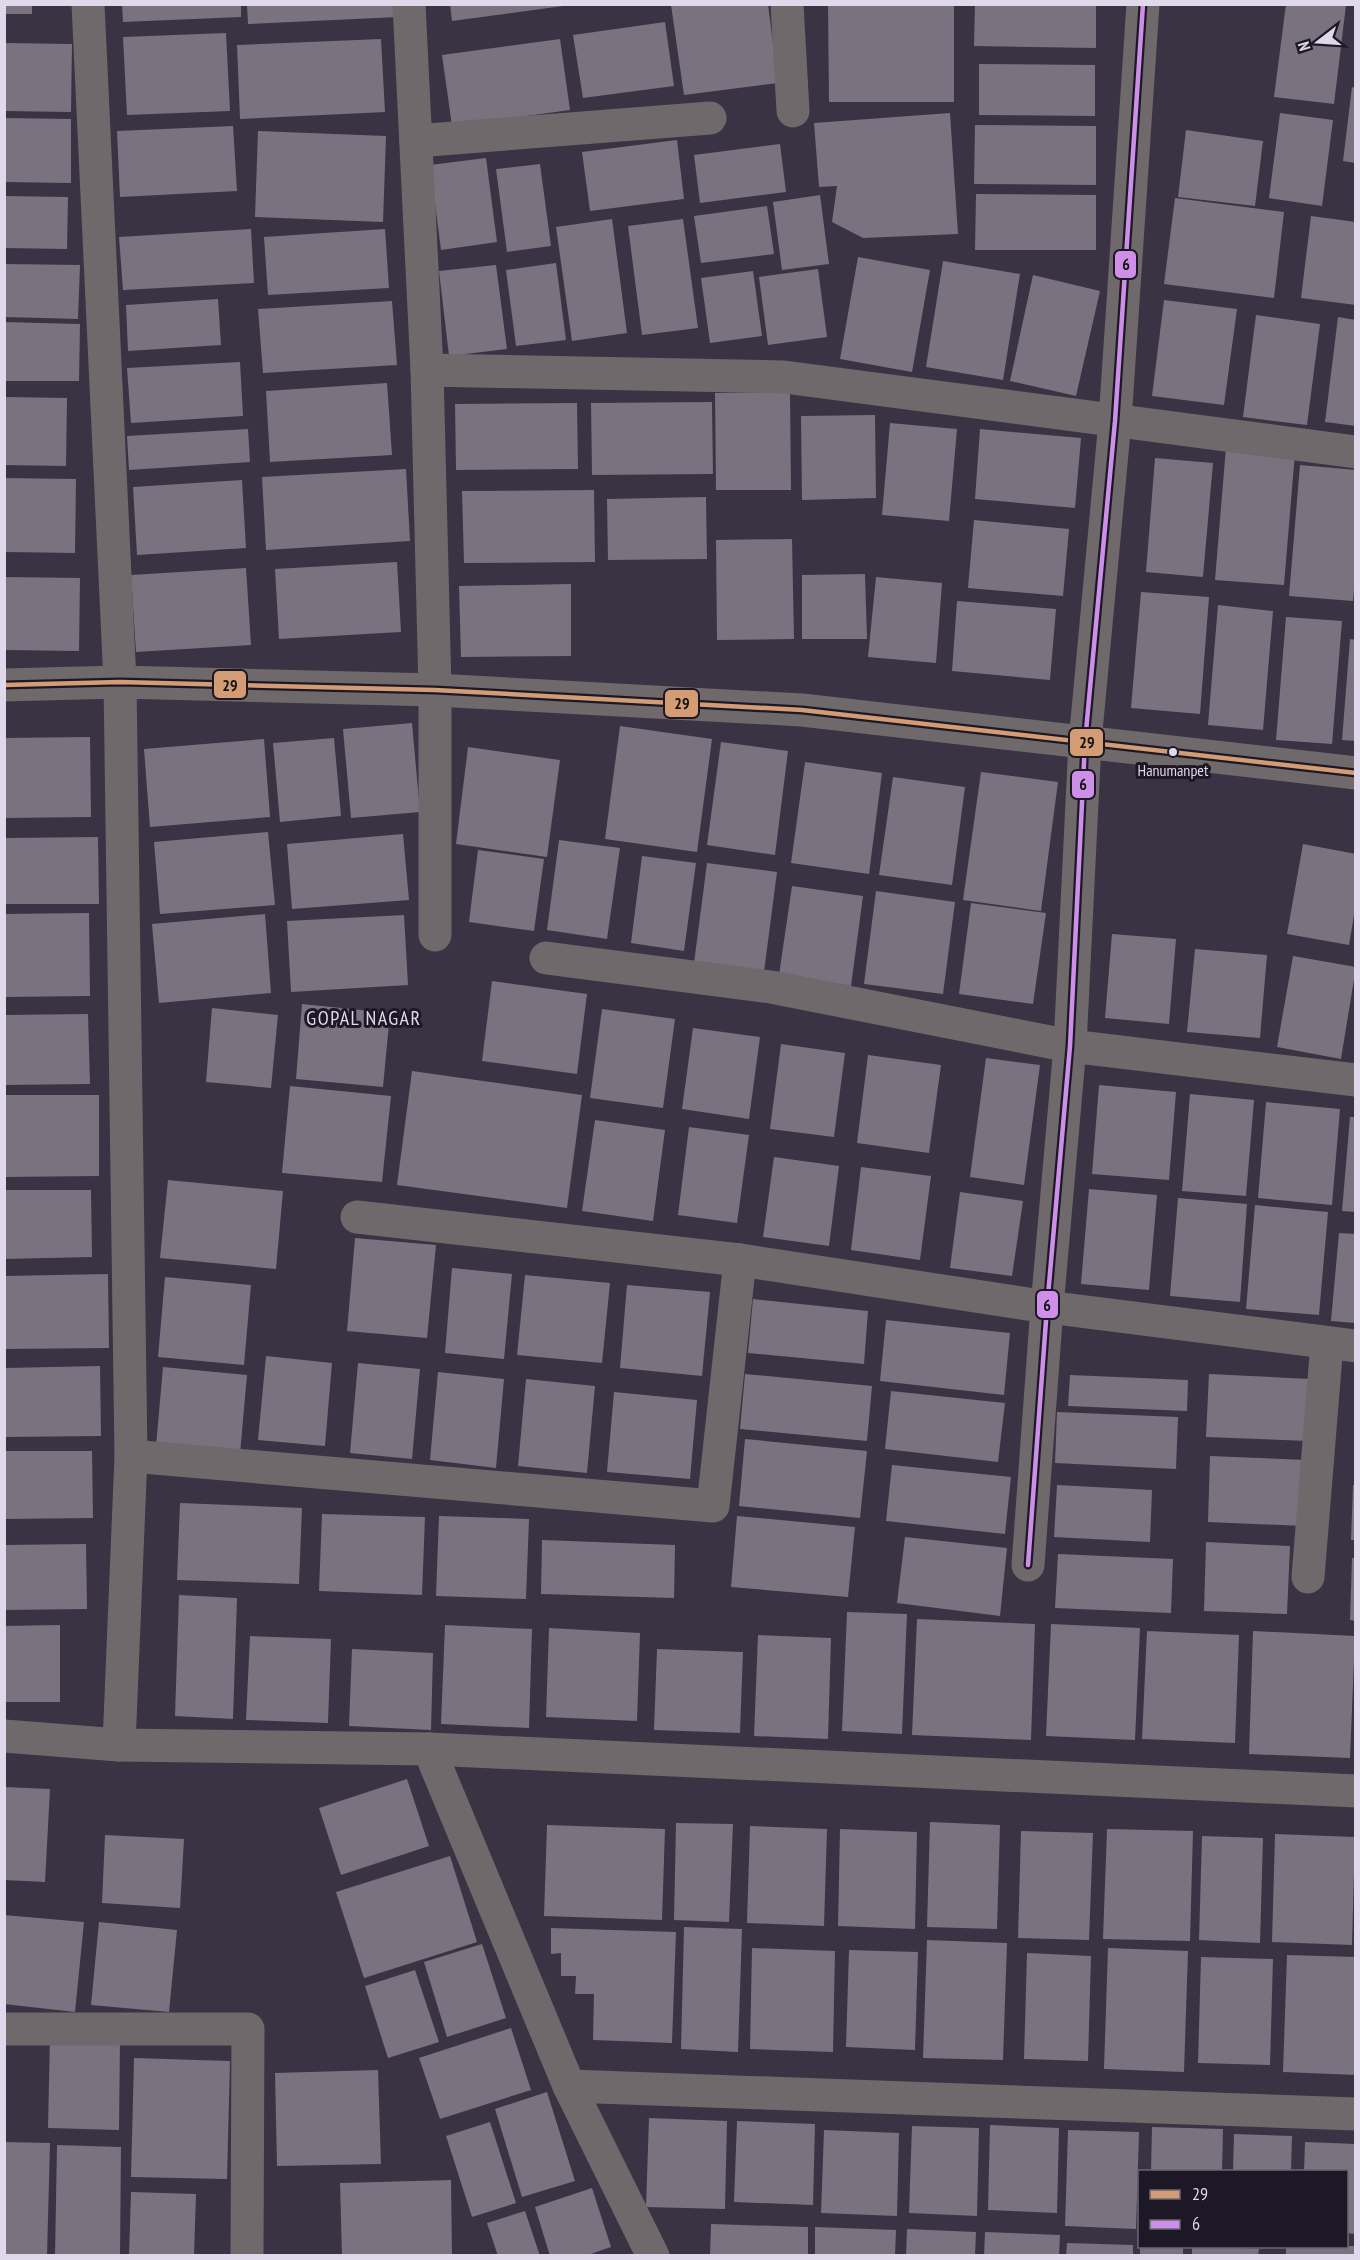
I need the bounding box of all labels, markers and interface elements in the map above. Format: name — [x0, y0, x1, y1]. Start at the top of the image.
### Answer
north arrow — [1288, 12, 1348, 72]
text: N — [1293, 39, 1314, 53]
line badge: 6 — [1114, 250, 1137, 279]
text: 6 — [1122, 254, 1130, 274]
line badge: 29 — [213, 670, 247, 699]
text: 29 — [222, 675, 238, 695]
line badge: 29 — [664, 689, 699, 718]
text: 29 — [674, 693, 690, 713]
line badge: 29 — [1069, 728, 1104, 757]
text: 29 — [1079, 732, 1095, 752]
marker: Hanumanpet — [1167, 746, 1179, 758]
place label: Hanumanpet — [1138, 760, 1209, 780]
line badge: 6 — [1071, 770, 1095, 799]
text: 6 — [1079, 774, 1087, 794]
district label: GOPAL NAGAR — [306, 1005, 422, 1031]
line badge: 6 — [1036, 1290, 1059, 1319]
text: 6 — [1043, 1295, 1051, 1315]
legend — [1138, 2170, 1348, 2248]
text: 29 — [1192, 2182, 1208, 2205]
text: 6 — [1192, 2212, 1200, 2235]

